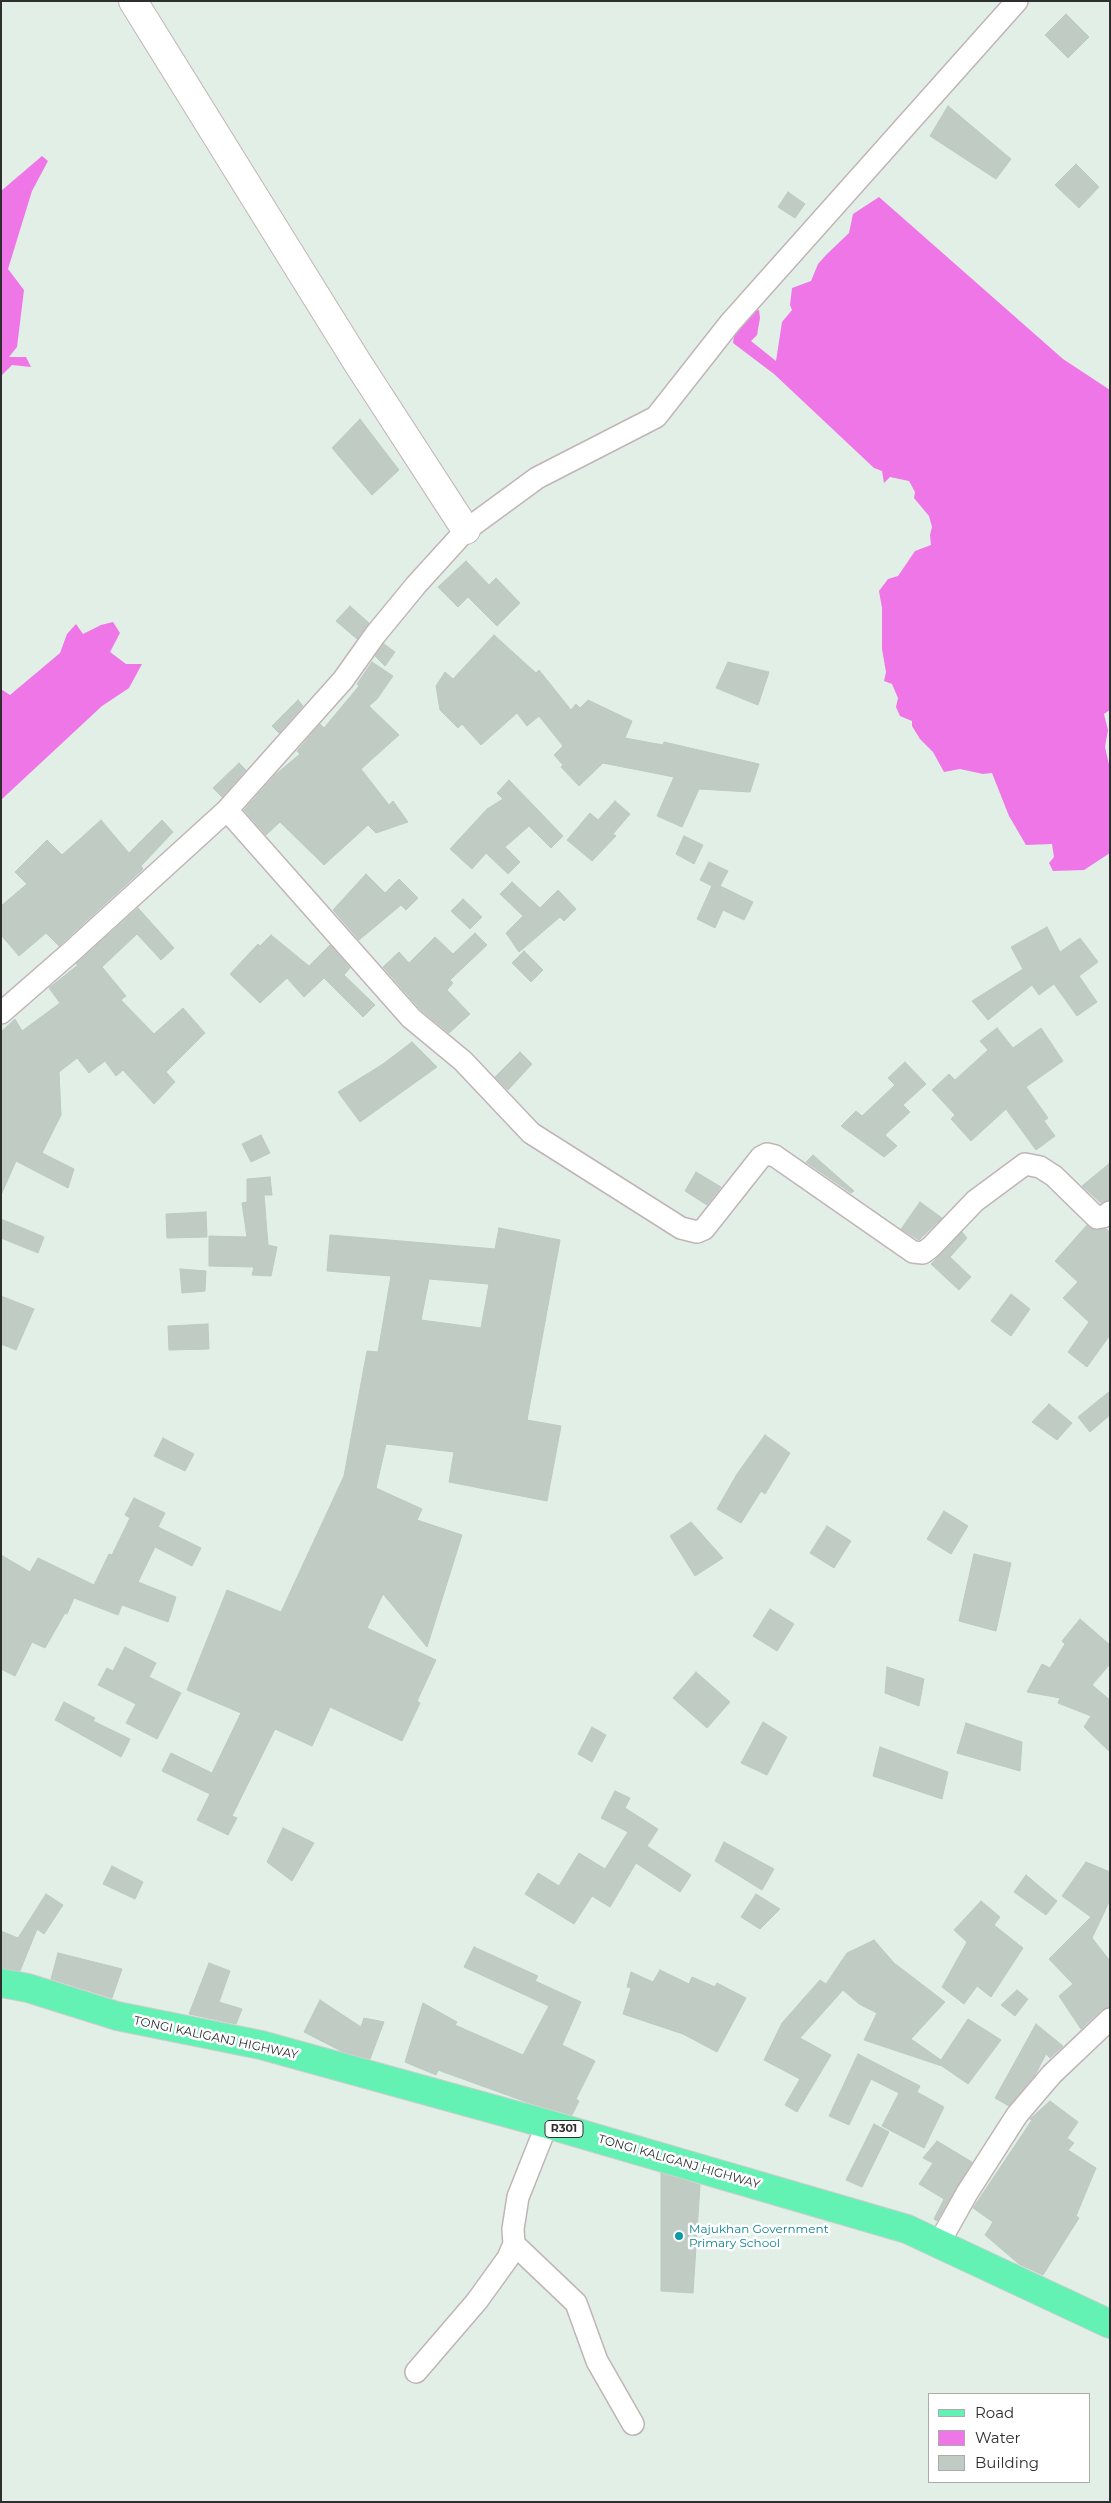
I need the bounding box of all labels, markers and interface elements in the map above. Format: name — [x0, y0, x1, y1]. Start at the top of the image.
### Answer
street label: TONGI KALIGANJ HIGHWAY — [132, 2014, 300, 2062]
road number: R301 — [545, 2120, 583, 2138]
street label: TONGI KALIGANJ HIGHWAY — [596, 2132, 762, 2192]
place label: Majukhan Government Primary School — [689, 2222, 829, 2250]
marker: Majukhan Government Primary School — [673, 2230, 685, 2242]
legend — [928, 2393, 1091, 2483]
text: Road — [975, 2403, 1014, 2422]
text: Water — [975, 2428, 1021, 2447]
text: Building — [975, 2453, 1039, 2472]

